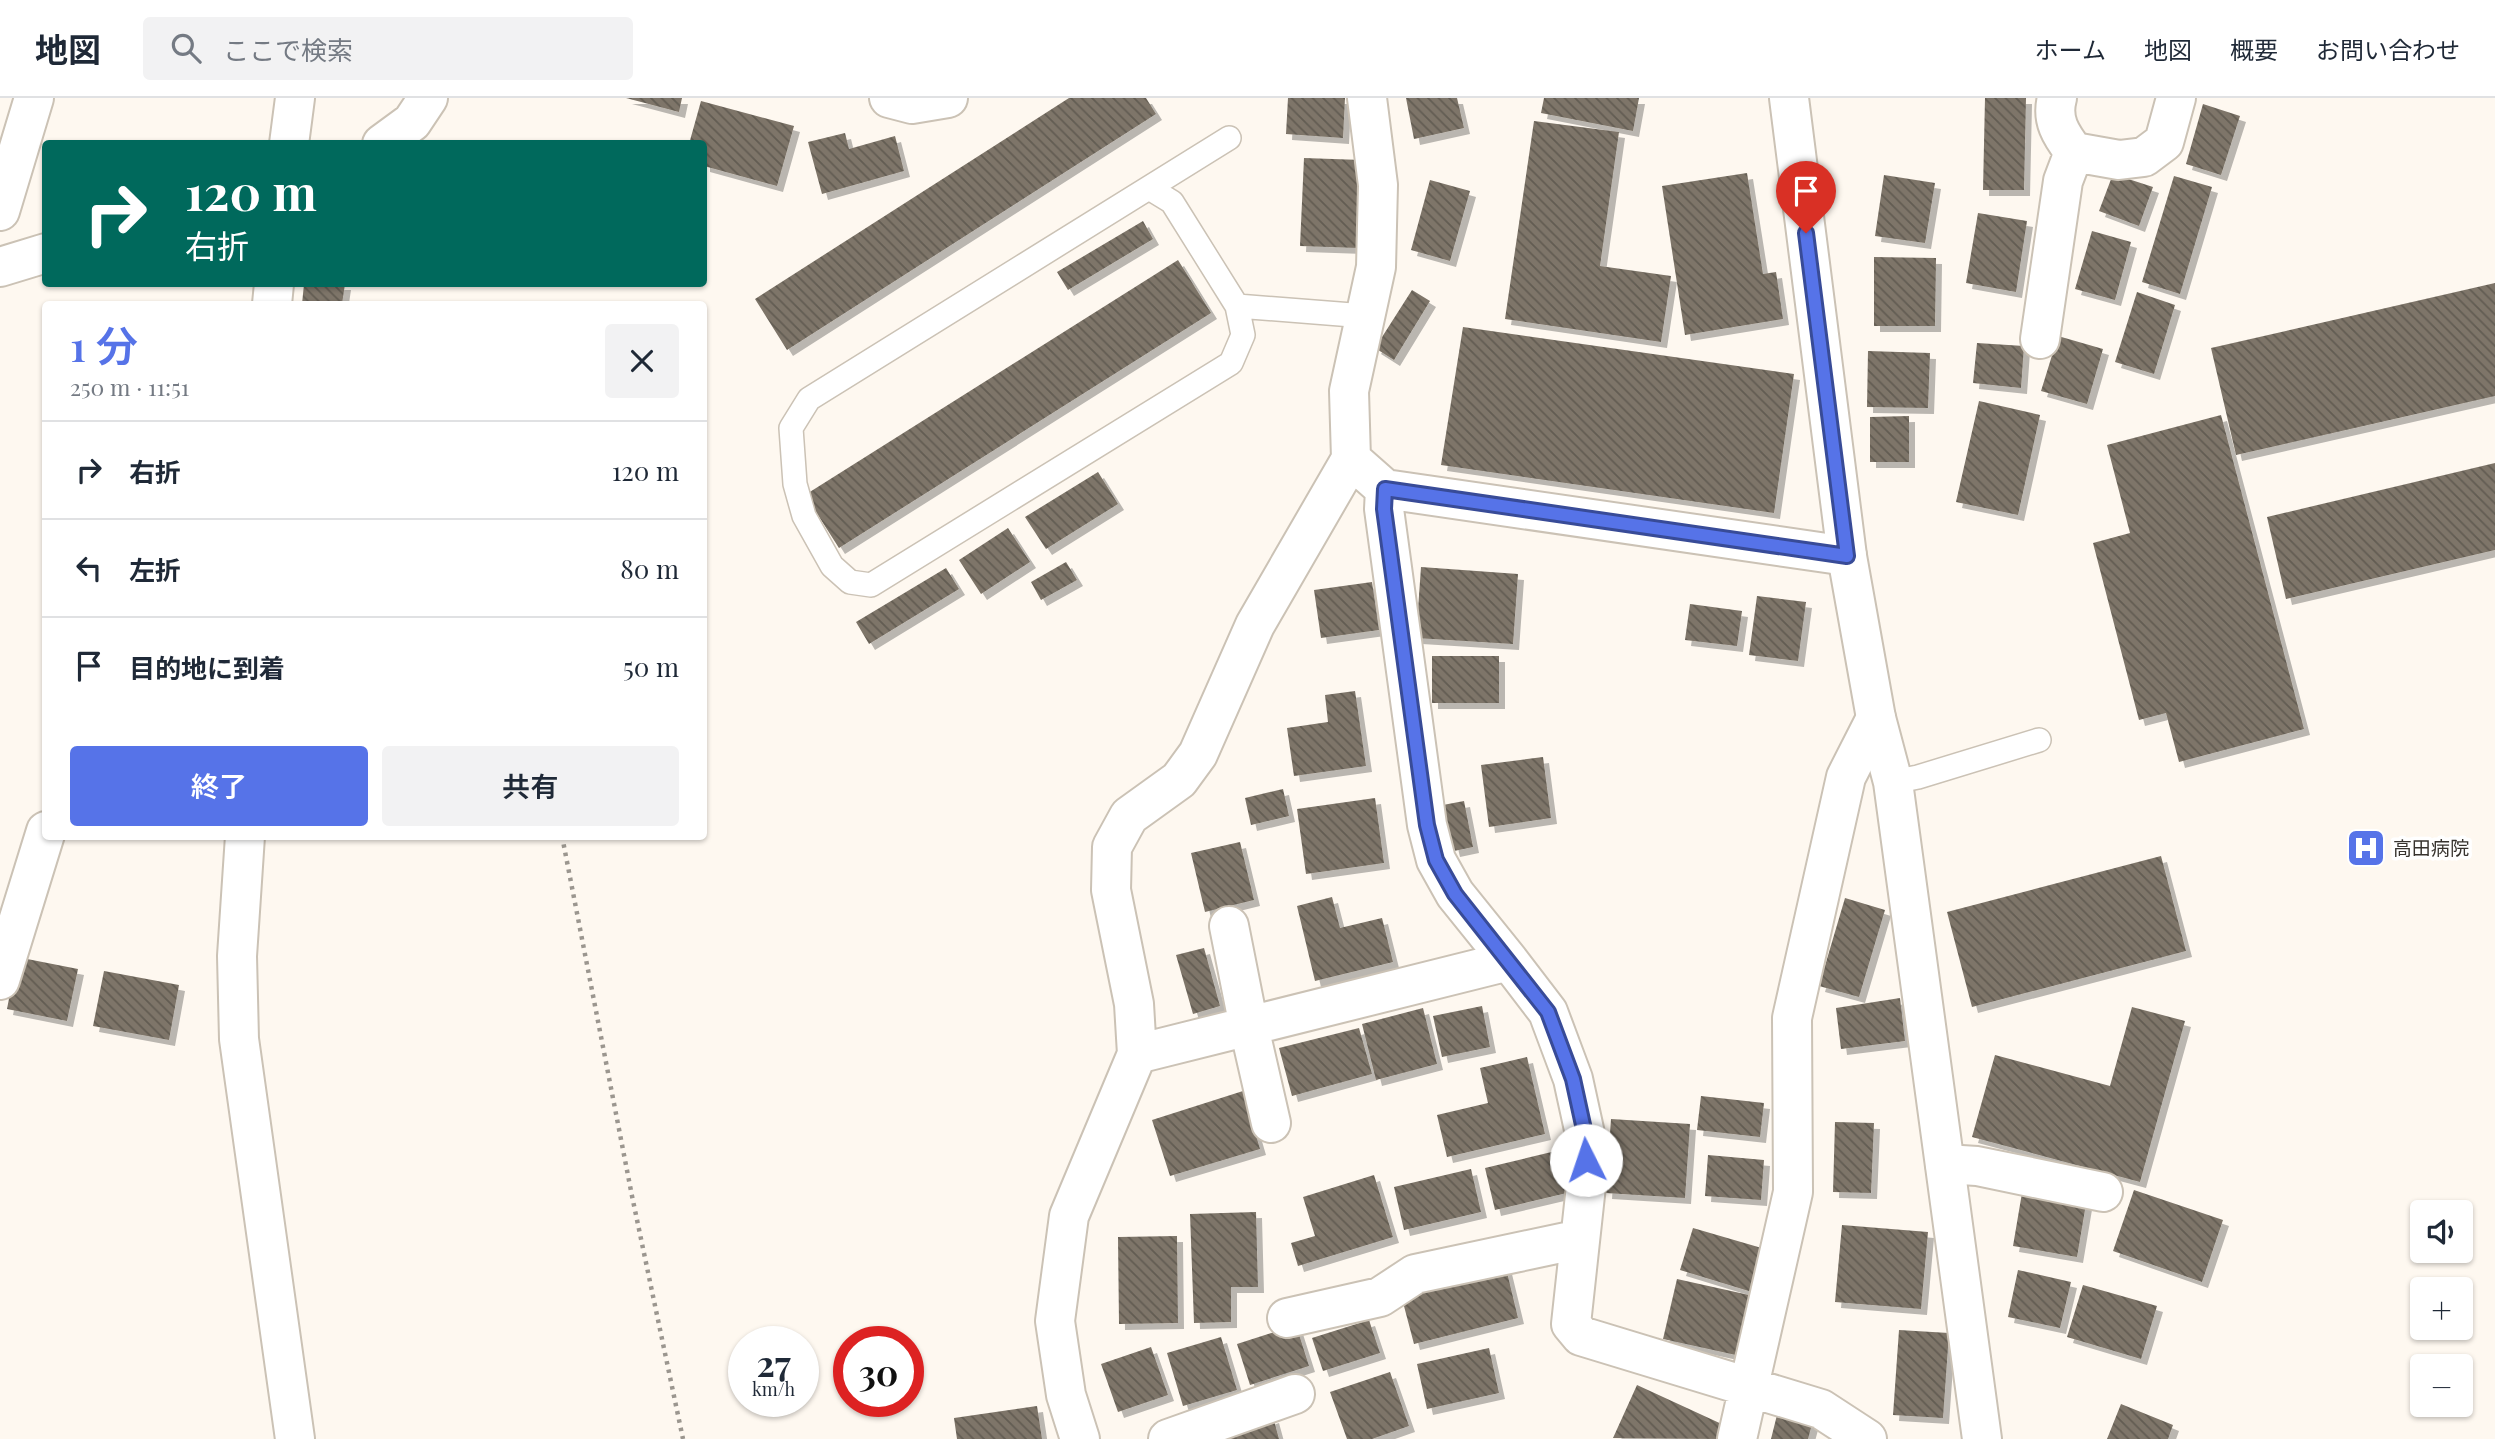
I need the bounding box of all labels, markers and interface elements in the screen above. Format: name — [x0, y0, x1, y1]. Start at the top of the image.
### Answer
search box — [143, 17, 633, 80]
text: 地図 — [35, 26, 101, 70]
icon: search — [167, 29, 205, 67]
text: ここで検索 — [223, 32, 353, 67]
text: ホーム — [2035, 33, 2106, 65]
text: 地図 — [2144, 33, 2192, 65]
text: 概要 — [2230, 33, 2278, 65]
text: お問い合わせ — [2316, 33, 2460, 65]
text: 120 m — [185, 158, 317, 223]
pin — [1776, 161, 1836, 233]
icon: right — [70, 168, 161, 259]
icon: arrive — [1787, 172, 1825, 210]
text: 右折 — [185, 223, 249, 266]
text: 1 分 — [70, 317, 138, 373]
button: close — [605, 324, 679, 398]
text: 250 m · 11:51 — [70, 371, 189, 402]
icon: right — [70, 451, 108, 489]
text: 120 m — [612, 453, 679, 488]
text: 右折 — [129, 454, 181, 489]
icon: left — [70, 549, 108, 587]
text: 80 m — [620, 551, 679, 586]
text: 左折 — [129, 552, 181, 587]
icon: arrive — [70, 647, 108, 685]
text: 50 m — [623, 649, 679, 684]
text: 目的地に到着 — [129, 650, 285, 685]
button: 終了 — [70, 746, 368, 826]
button: 共有 — [382, 746, 679, 826]
hospital icon: 高田病院 — [2345, 827, 2387, 869]
place label: 高田病院 — [2393, 834, 2469, 860]
position arrow — [1549, 1123, 1623, 1197]
map controls — [2410, 1200, 2473, 1417]
button: sound — [2410, 1200, 2473, 1263]
button: + — [2410, 1277, 2473, 1340]
speed limit sign: 30 — [833, 1326, 924, 1417]
text: 27 — [756, 1339, 791, 1386]
button: − — [2410, 1354, 2473, 1417]
text: km/h — [752, 1377, 795, 1401]

